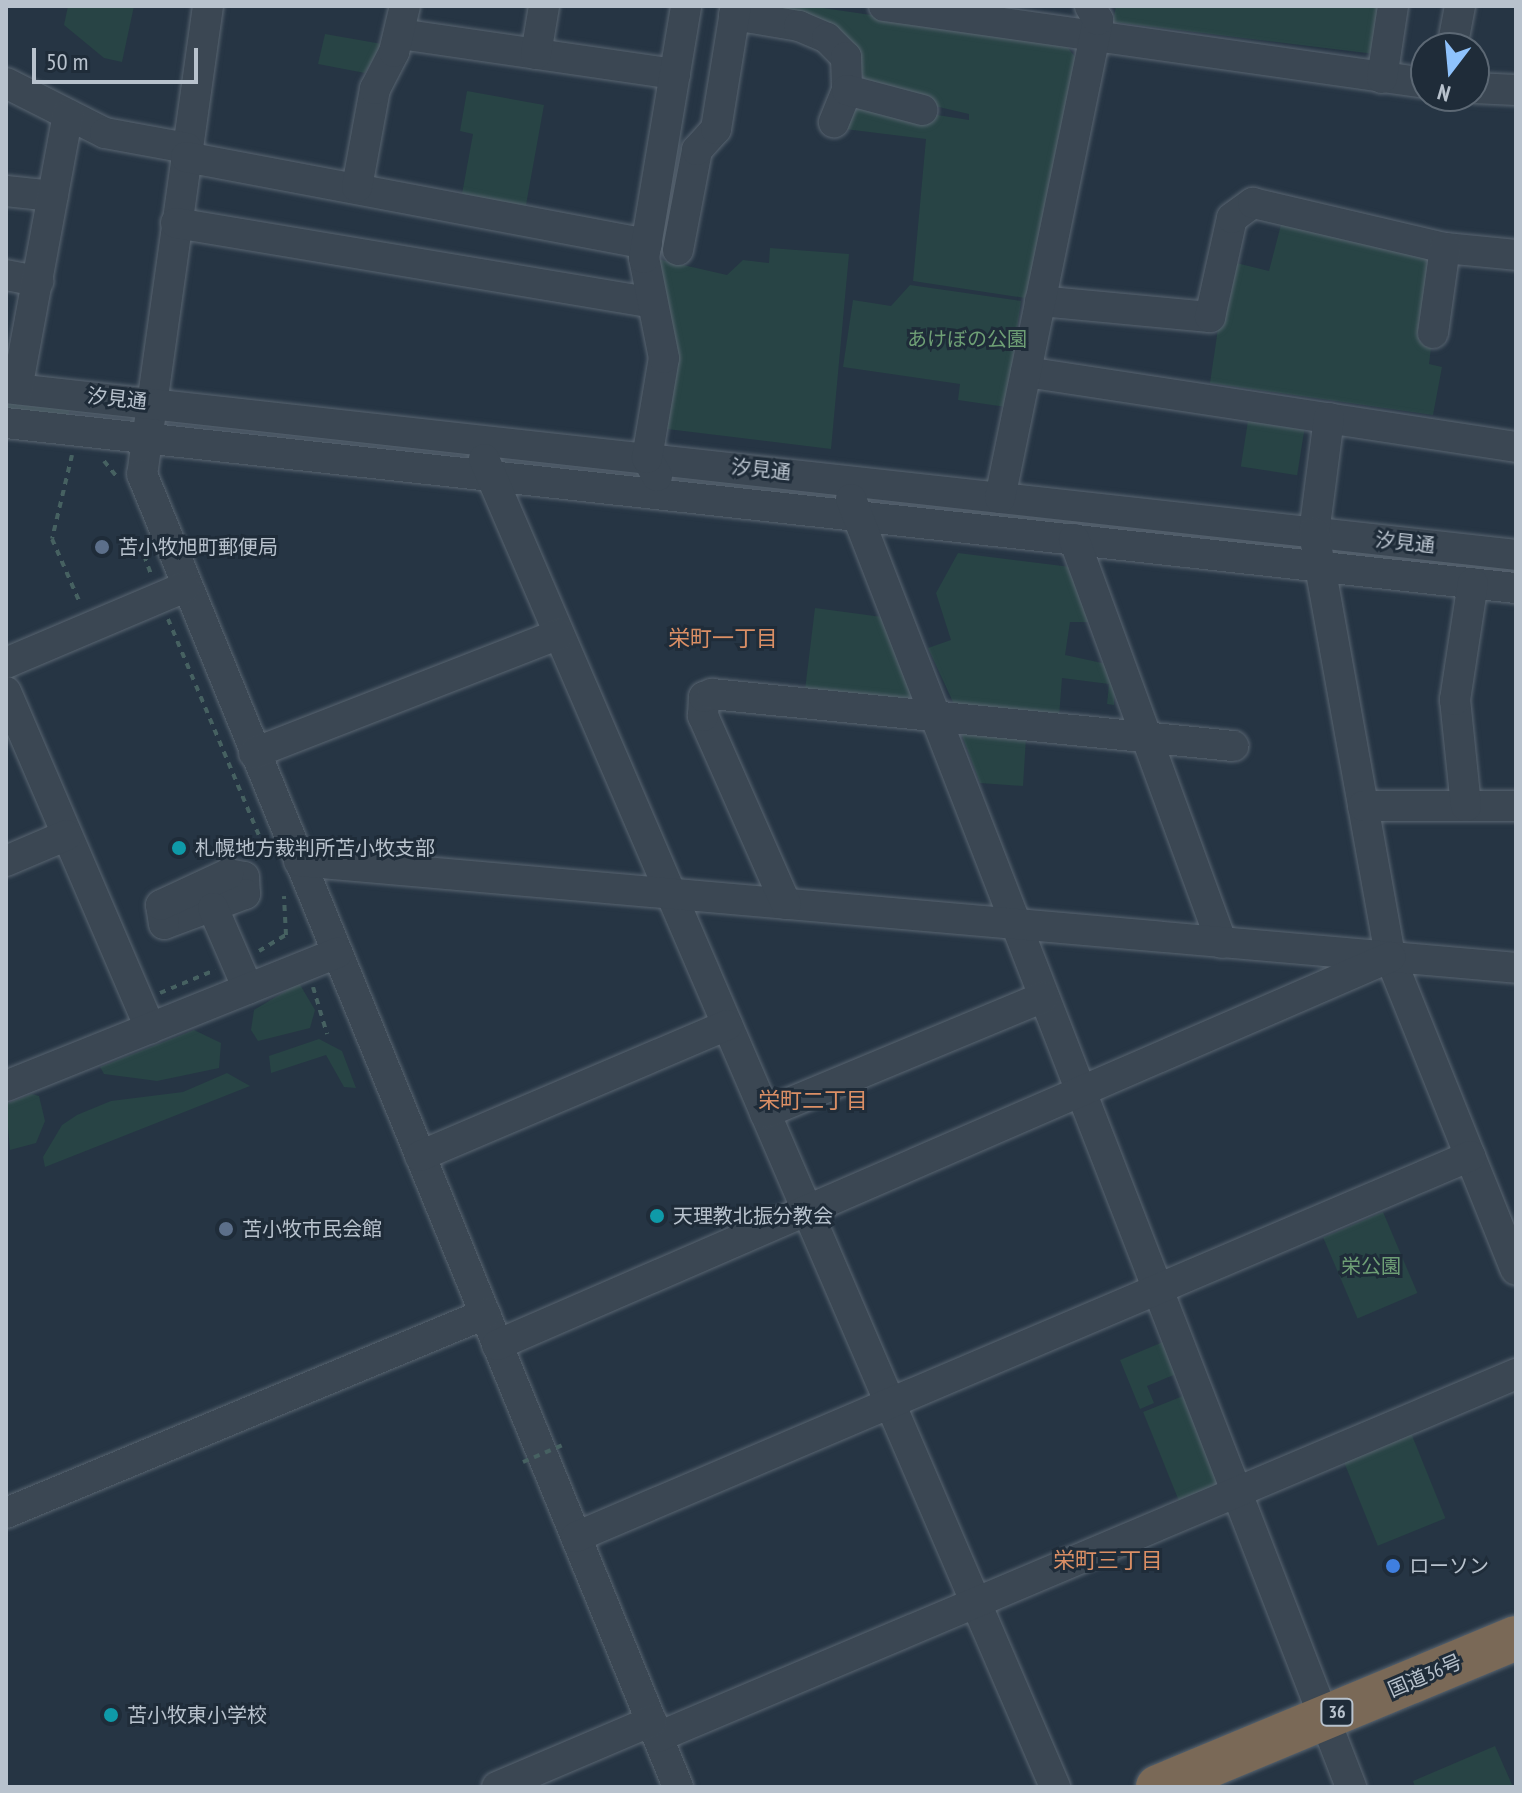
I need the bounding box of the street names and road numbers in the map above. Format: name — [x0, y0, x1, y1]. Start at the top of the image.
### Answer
street label: 汐見通 — [86, 384, 148, 414]
street label: 汐見通 — [730, 455, 792, 485]
street label: 汐見通 — [1374, 528, 1436, 558]
street label: 国道36号 — [1384, 1650, 1466, 1702]
road number: 36 — [1319, 1698, 1355, 1726]

